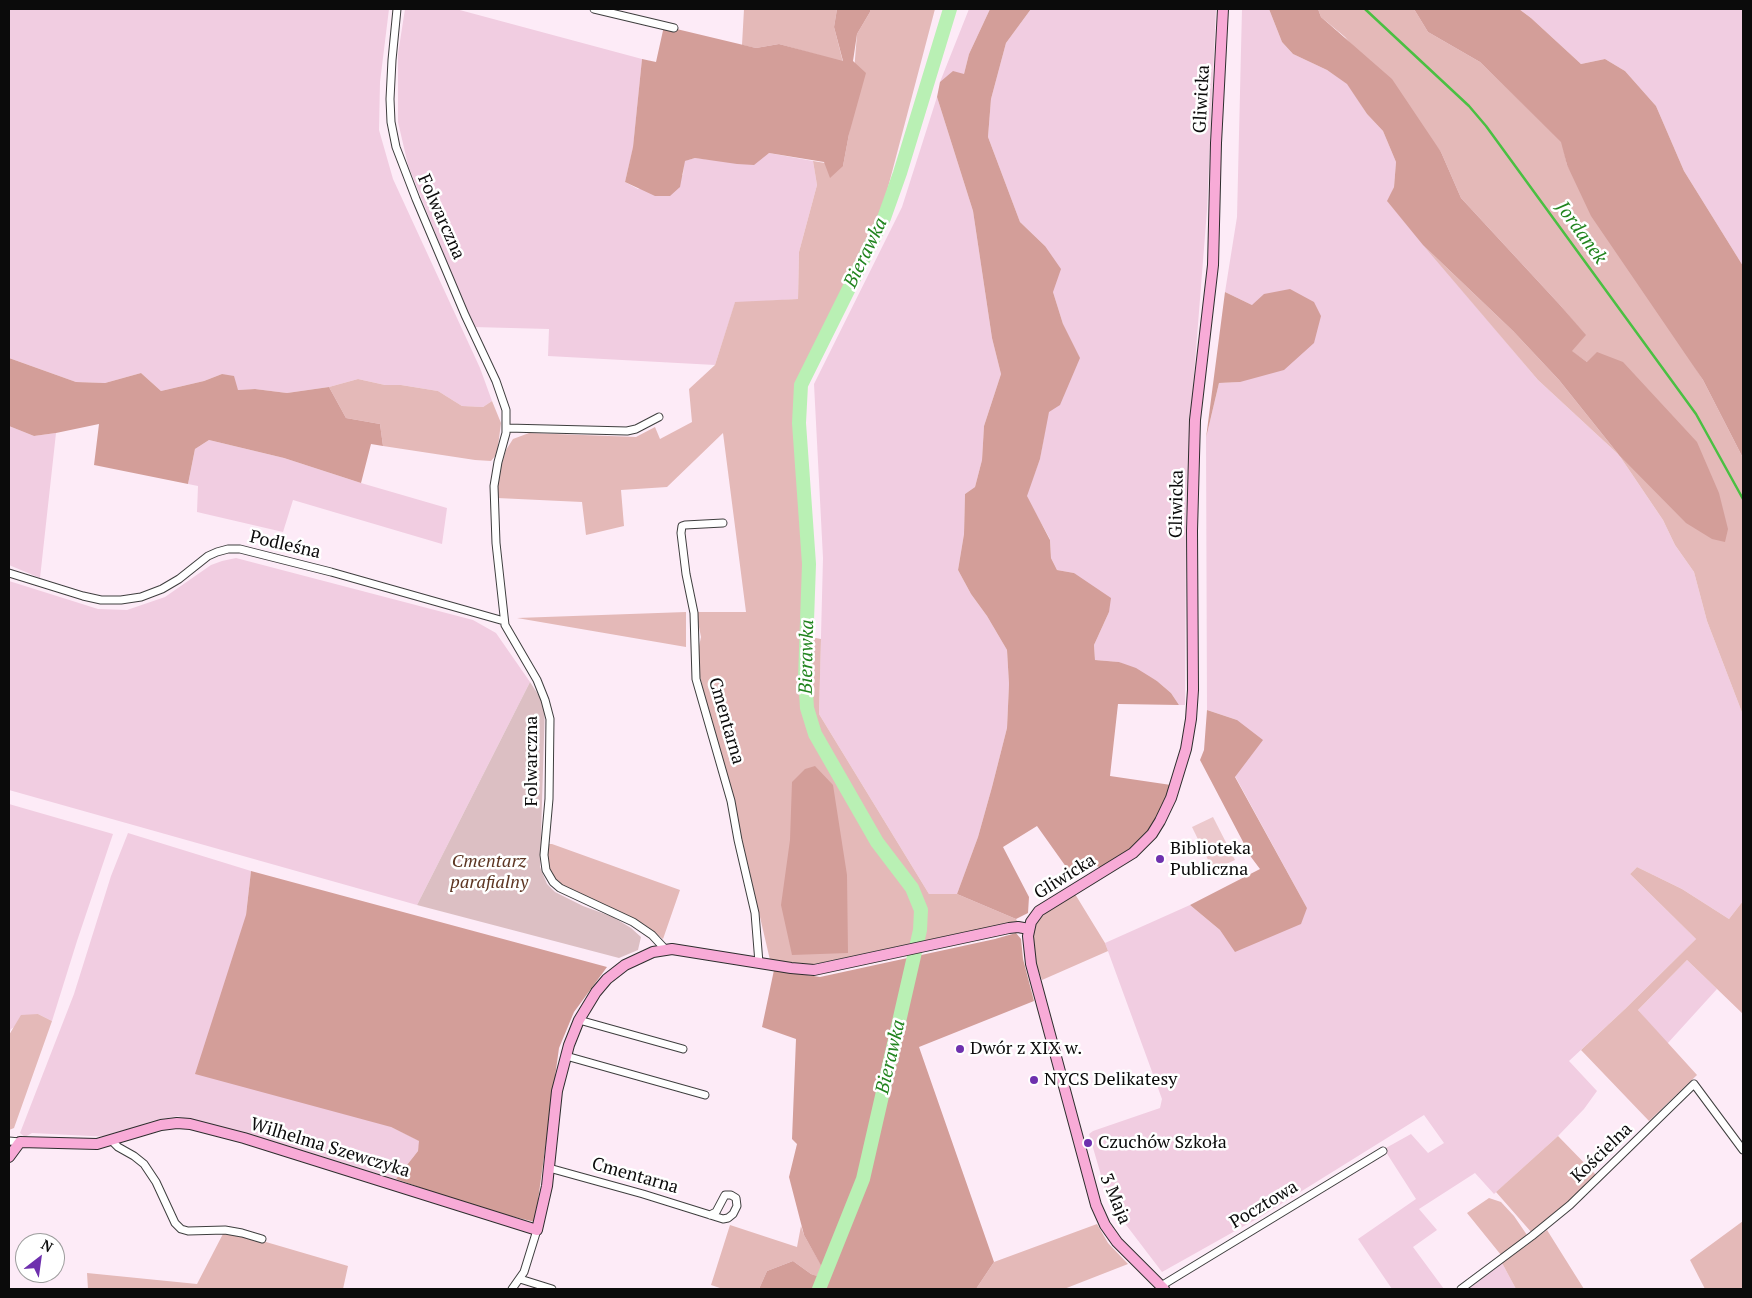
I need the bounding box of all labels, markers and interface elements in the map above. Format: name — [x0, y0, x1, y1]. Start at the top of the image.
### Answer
street label: Gliwicka — [1189, 64, 1215, 134]
street label: Folwarczna — [413, 171, 469, 263]
water label: Jordanek — [1551, 197, 1611, 269]
water label: Bierawka — [839, 214, 893, 292]
street label: Gliwicka — [1166, 470, 1188, 538]
street label: Podleśna — [247, 526, 323, 564]
water label: Bierawka — [795, 619, 819, 695]
street label: Cmentarna — [703, 675, 749, 767]
street label: Folwarczna — [521, 716, 543, 806]
place label: Biblioteka Publiczna — [1170, 838, 1251, 881]
street label: Gliwicka — [1030, 850, 1100, 904]
park label: Cmentarz parafialny — [450, 851, 528, 894]
marker: Biblioteka Publiczna — [1154, 853, 1166, 865]
water label: Bierawka — [871, 1018, 911, 1096]
place label: Dwór z XIX w. — [970, 1038, 1082, 1060]
marker: Dwór z XIX w. — [954, 1043, 966, 1055]
place label: NYCS Delikatesy — [1044, 1069, 1177, 1091]
marker: NYCS Delikatesy — [1028, 1074, 1040, 1086]
street label: Wilhelma Szewczyka — [247, 1113, 413, 1183]
street label: Kościelna — [1567, 1119, 1637, 1187]
place label: Czuchów Szkoła — [1098, 1132, 1227, 1154]
marker: Czuchów Szkoła — [1082, 1137, 1094, 1149]
street label: Cmentarna — [589, 1153, 681, 1199]
street label: 3 Maja — [1095, 1170, 1135, 1228]
street label: Pocztowa — [1226, 1176, 1302, 1234]
north arrow — [15, 1233, 65, 1283]
text: N — [38, 1235, 57, 1256]

